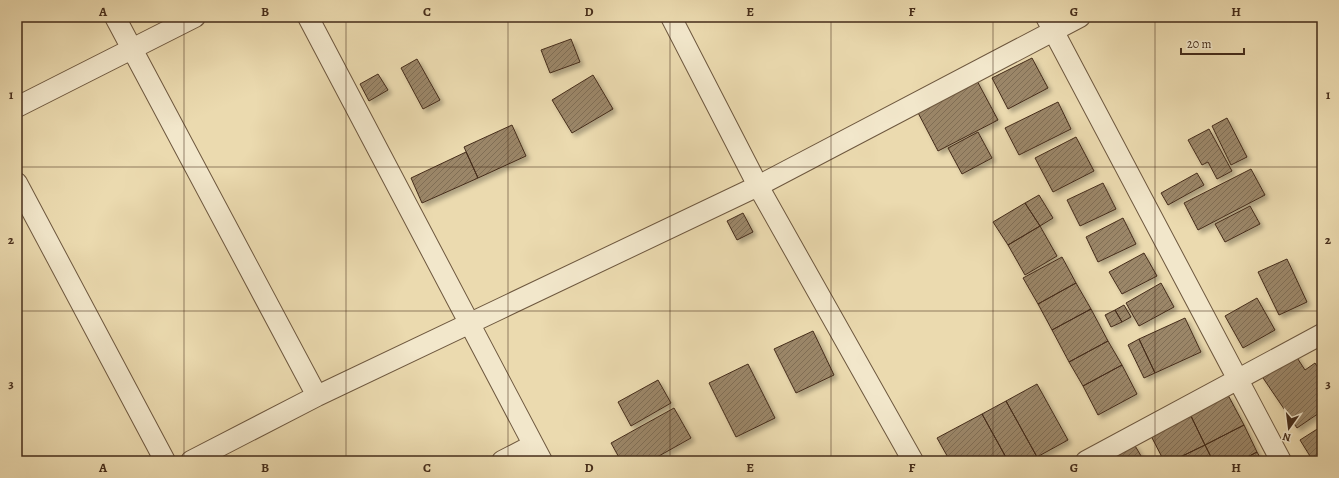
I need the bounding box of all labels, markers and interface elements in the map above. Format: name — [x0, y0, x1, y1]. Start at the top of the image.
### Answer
text: A — [98, 3, 108, 20]
text: B — [261, 3, 269, 20]
text: C — [423, 3, 431, 20]
text: D — [584, 3, 594, 20]
text: E — [746, 3, 754, 20]
text: F — [909, 3, 916, 20]
text: G — [1070, 3, 1078, 20]
text: H — [1231, 3, 1241, 20]
scale bar — [1181, 30, 1244, 56]
text: 20 m — [1187, 36, 1211, 52]
text: 1 — [9, 86, 14, 103]
text: 1 — [1326, 86, 1331, 103]
text: 2 — [8, 231, 15, 248]
text: 2 — [1325, 231, 1332, 248]
text: 3 — [8, 375, 14, 392]
text: 3 — [1325, 375, 1331, 392]
north arrow — [1269, 408, 1309, 448]
text: N — [1281, 429, 1292, 445]
text: A — [98, 459, 108, 476]
text: B — [261, 459, 269, 476]
text: C — [423, 459, 431, 476]
text: D — [584, 459, 594, 476]
text: E — [746, 459, 754, 476]
text: F — [909, 459, 916, 476]
text: G — [1070, 459, 1078, 476]
text: H — [1231, 459, 1241, 476]

